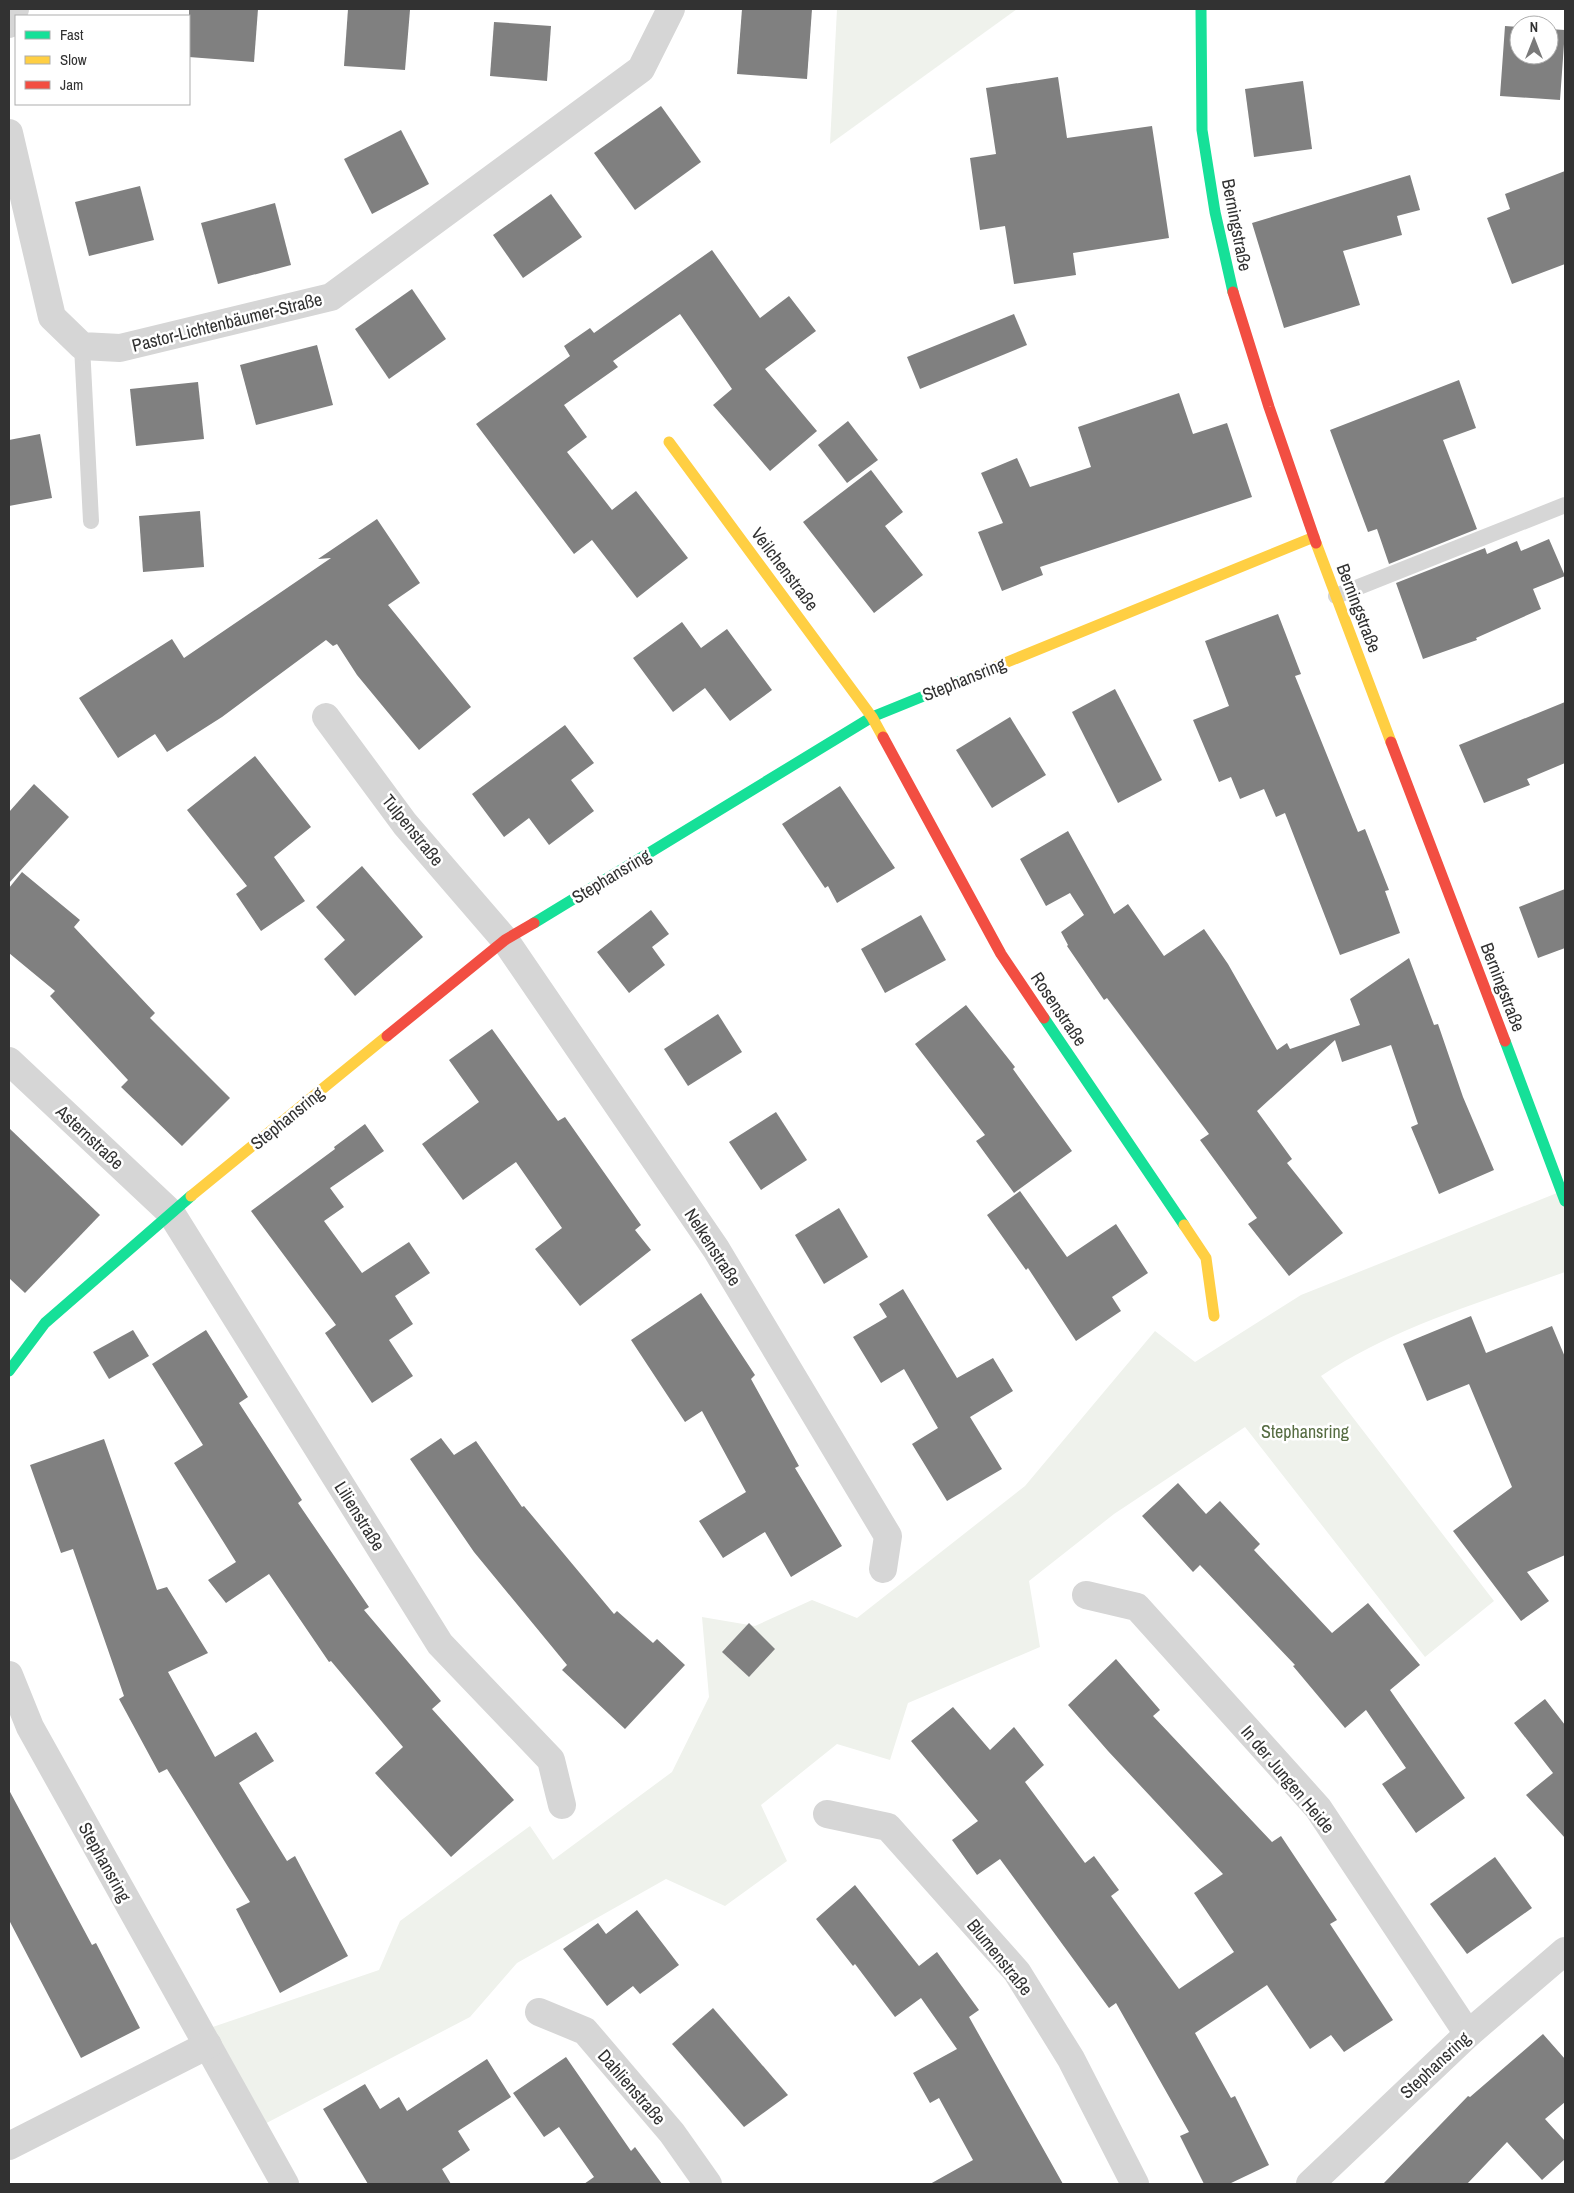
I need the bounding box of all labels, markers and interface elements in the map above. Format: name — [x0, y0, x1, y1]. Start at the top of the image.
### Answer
legend — [15, 15, 190, 105]
north arrow — [1509, 15, 1559, 65]
text: N — [1530, 18, 1538, 36]
text: Fast — [60, 24, 84, 45]
text: Slow — [60, 49, 87, 70]
text: Jam — [60, 74, 83, 95]
street label: Berningstraße — [1216, 177, 1258, 273]
street label: Pastor-Lichtenbäumer-Straße — [129, 286, 325, 358]
street label: Veilchenstraße — [745, 522, 825, 616]
street label: Berningstraße — [1331, 560, 1387, 656]
street label: Stephansring — [919, 651, 1010, 707]
street label: Tulpenstraße — [376, 789, 450, 871]
street label: Stephansring — [567, 842, 656, 909]
street label: Berningstraße — [1475, 939, 1531, 1035]
street label: Rosenstraße — [1025, 967, 1093, 1051]
street label: Stephansring — [245, 1080, 330, 1155]
street label: Asternstraße — [50, 1098, 129, 1175]
street label: Nelkenstraße — [679, 1203, 747, 1291]
park label: Stephansring — [1261, 1419, 1350, 1444]
street label: Lilienstraße — [329, 1476, 391, 1556]
street label: In der Jungen Heide — [1235, 1720, 1341, 1838]
street label: Stephansring — [73, 1818, 138, 1907]
street label: Blumenstraße — [961, 1913, 1039, 2001]
street label: Stephansring — [1394, 2025, 1476, 2104]
street label: Dahlienstraße — [592, 2044, 672, 2130]

